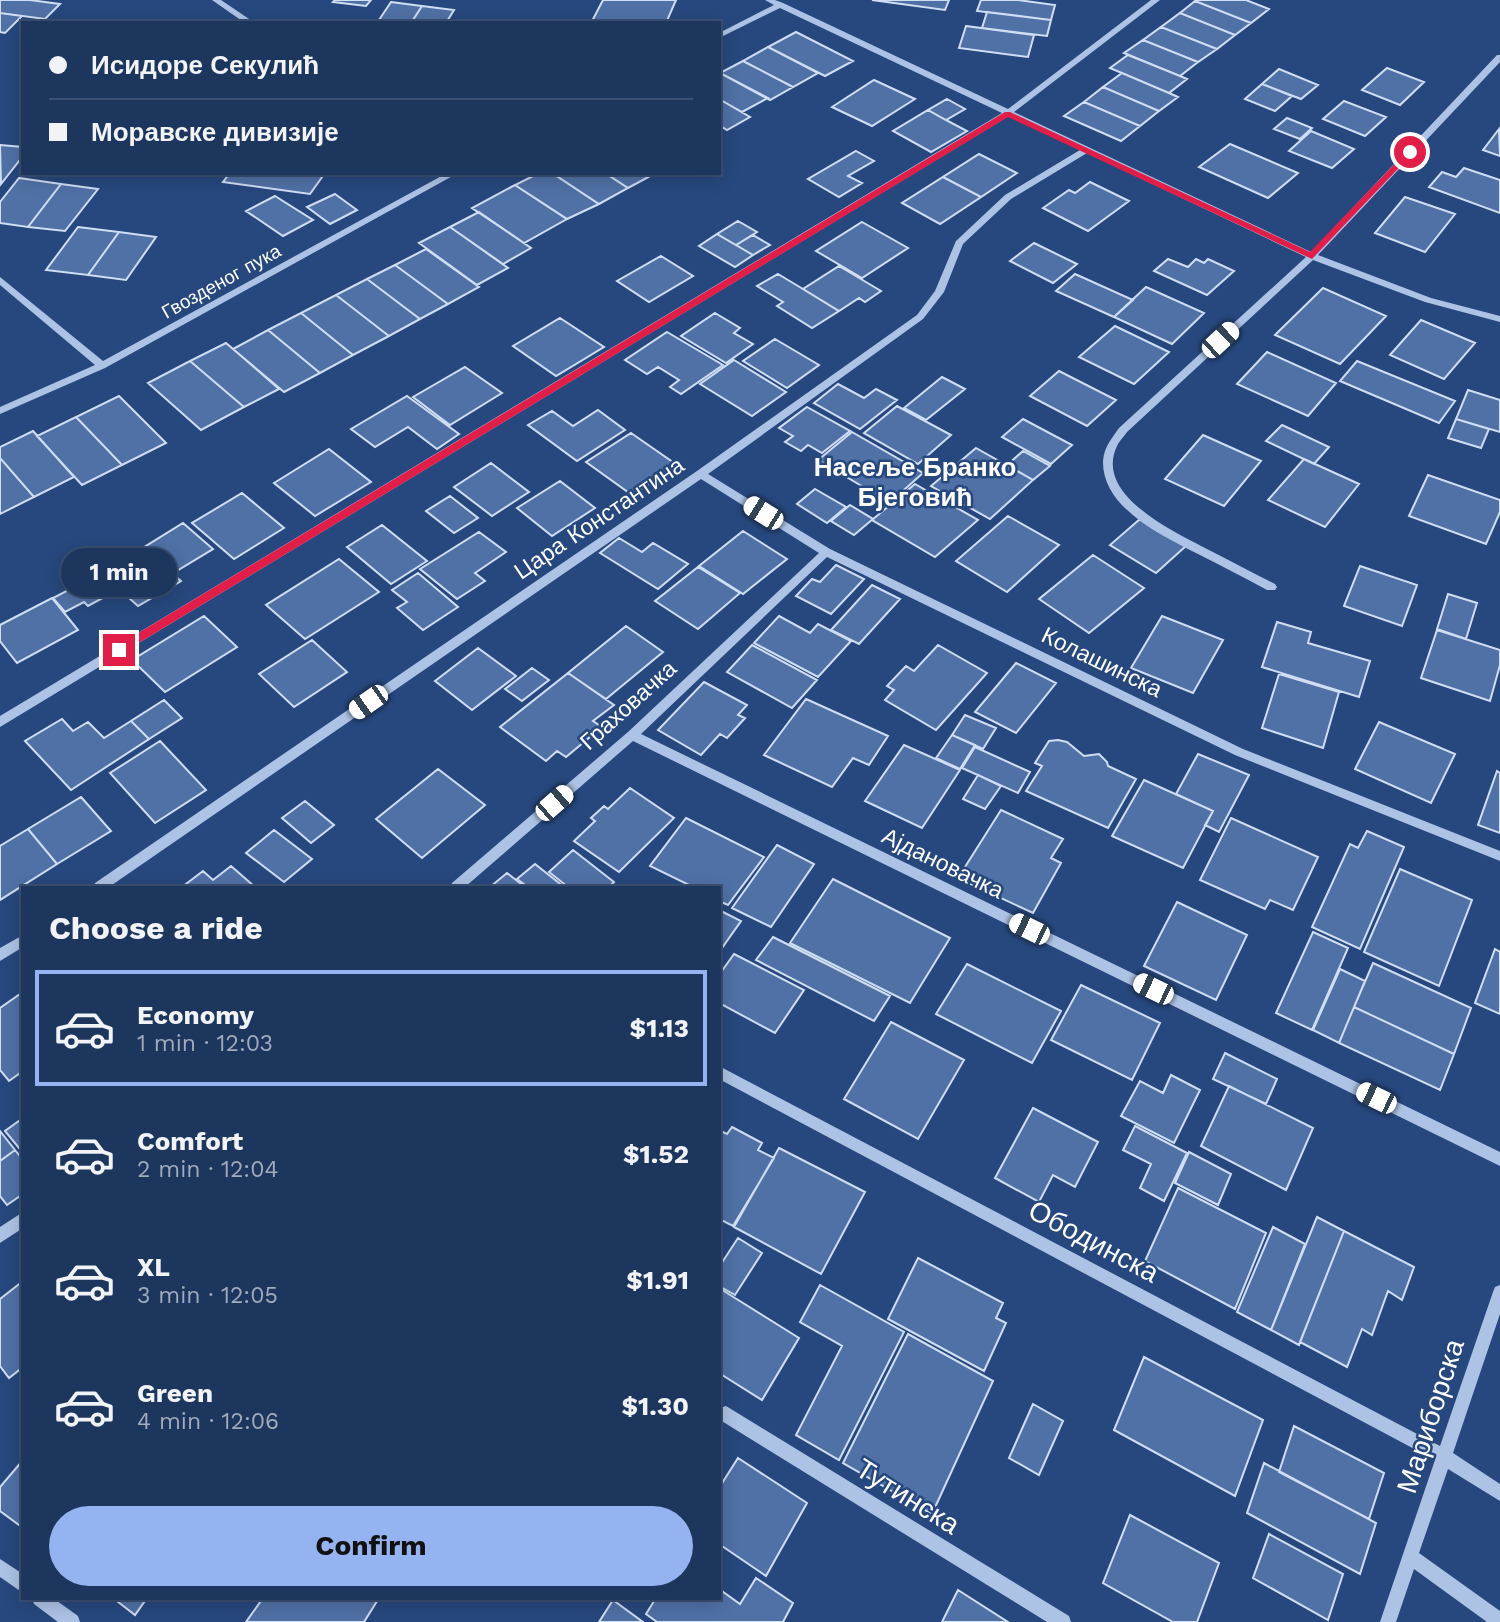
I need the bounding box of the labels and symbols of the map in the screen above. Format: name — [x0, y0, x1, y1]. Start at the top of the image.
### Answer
route start — [1394, 136, 1426, 168]
street label: Гвозденог пука — [158, 239, 285, 324]
car — [1198, 318, 1243, 362]
street label: Цара Константина — [509, 452, 689, 585]
district label: Насеље Бранко Бјеговић — [814, 452, 1016, 512]
car — [740, 493, 787, 533]
callout: 1 min — [61, 548, 177, 598]
street label: Колашинска — [1037, 622, 1167, 703]
route end — [103, 634, 135, 666]
street label: Граховачка — [575, 655, 682, 756]
car — [345, 681, 392, 723]
car — [532, 781, 577, 825]
street label: Ајдановачка — [878, 822, 1008, 905]
car — [1006, 910, 1053, 948]
car — [1130, 970, 1177, 1008]
car — [1353, 1079, 1400, 1117]
street label: Ободинска — [1023, 1193, 1165, 1290]
street label: Мариборска — [1390, 1335, 1471, 1497]
street label: Тутинска — [850, 1452, 966, 1541]

